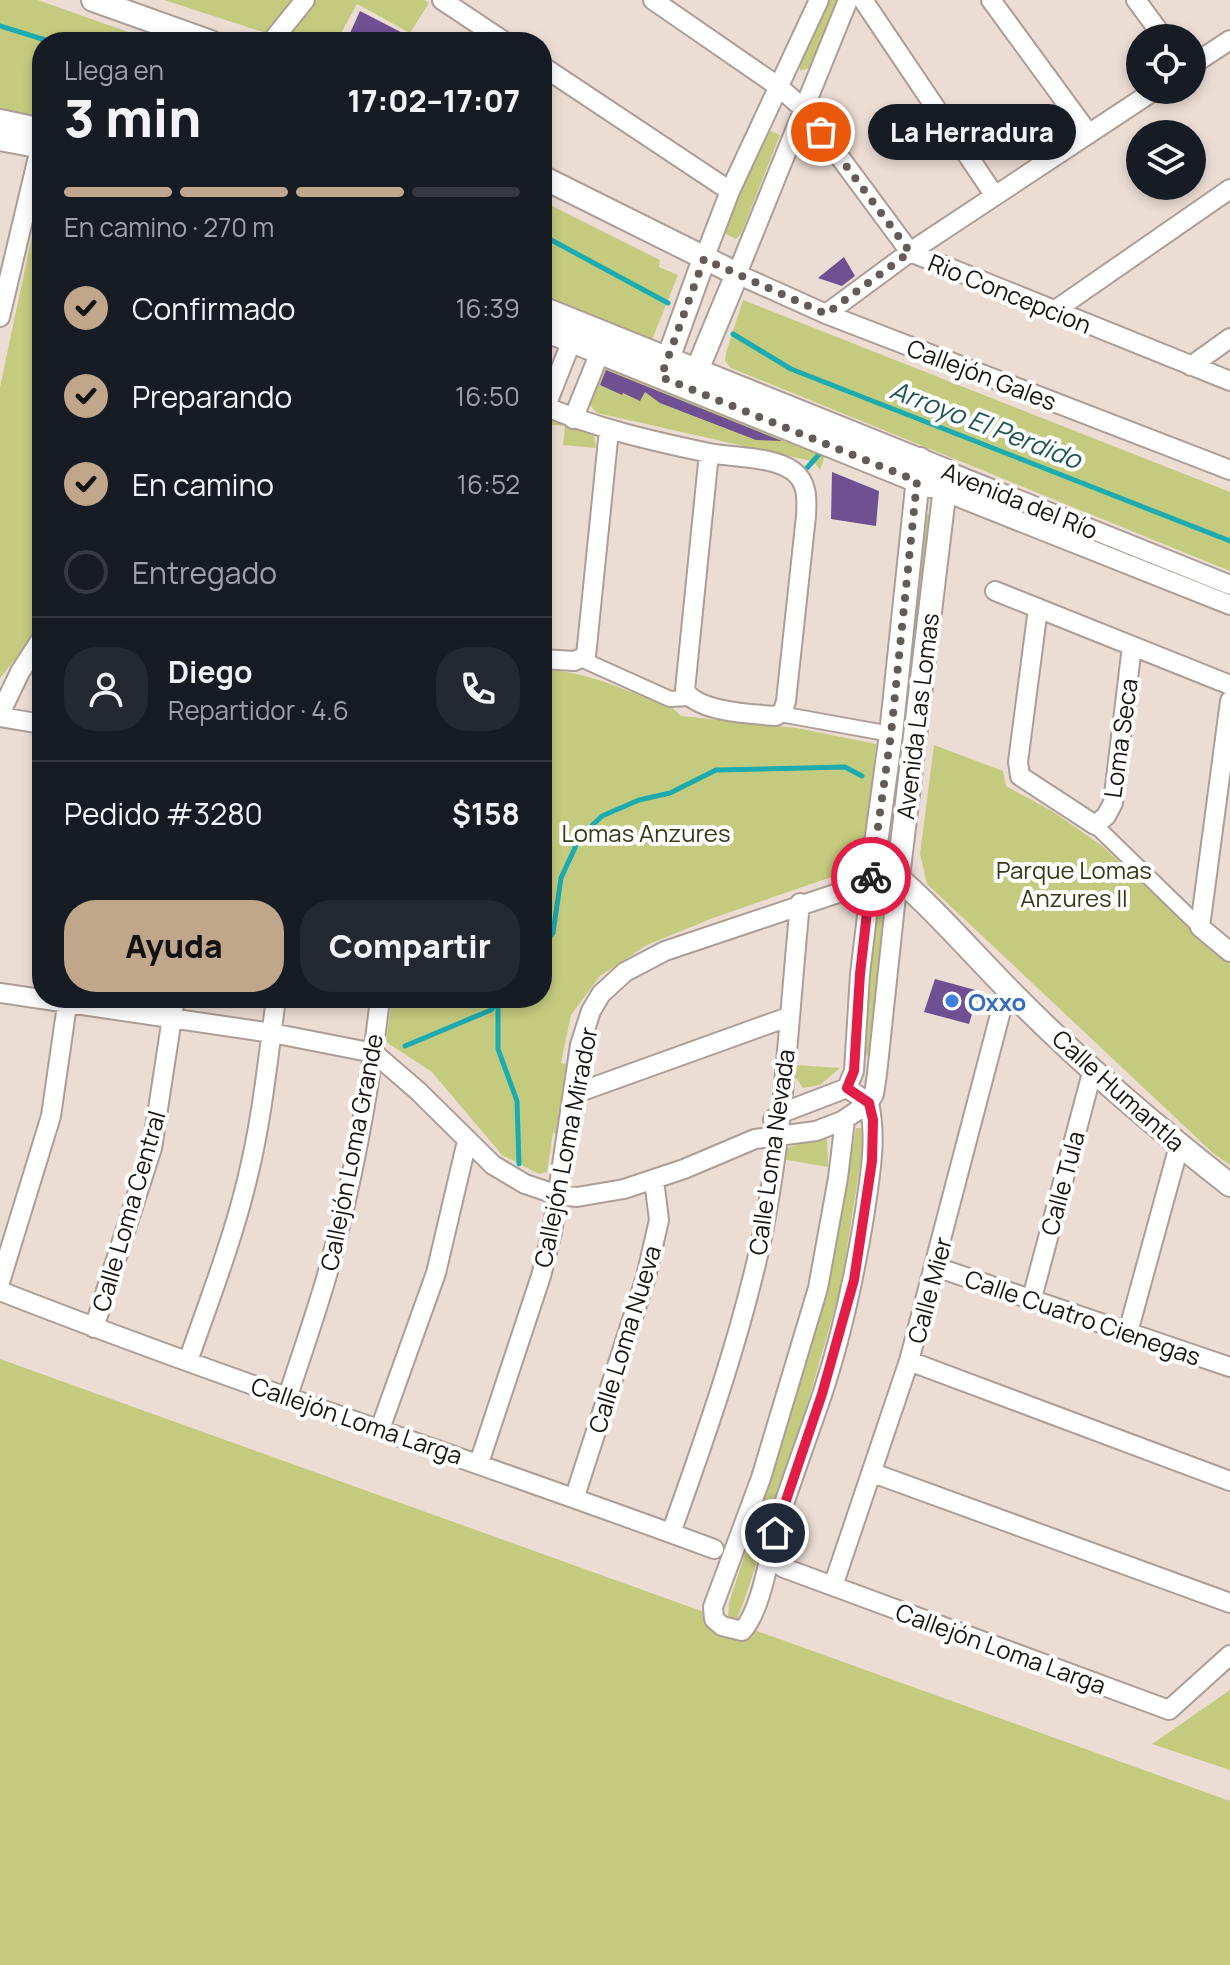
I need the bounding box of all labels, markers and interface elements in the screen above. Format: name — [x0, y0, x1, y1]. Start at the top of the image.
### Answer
map controls — [1126, 24, 1206, 200]
button: locate — [1126, 24, 1206, 104]
text: Llega en — [64, 52, 164, 88]
text: 17:02–17:07 — [348, 80, 520, 121]
text: 3 min — [64, 82, 201, 153]
pin — [787, 98, 855, 166]
callout: La Herradura — [869, 104, 1077, 160]
icon: bag — [799, 110, 843, 154]
text: La Herradura — [890, 114, 1054, 150]
button: layers — [1126, 120, 1206, 200]
text: En camino · 270 m — [64, 209, 274, 245]
street label: Rio Concepcion — [924, 245, 1096, 341]
icon: check — [64, 286, 108, 330]
text: Confirmado — [132, 288, 296, 329]
text: 16:39 — [455, 290, 520, 326]
street label: Callejón Gales — [903, 330, 1061, 418]
water label: Arroyo El Perdido — [885, 371, 1088, 478]
icon: check — [64, 374, 108, 418]
text: Preparando — [132, 376, 292, 417]
text: 16:50 — [455, 378, 520, 414]
street label: Avenida del Río — [937, 454, 1103, 546]
icon: check — [64, 462, 108, 506]
text: En camino — [132, 464, 274, 505]
text: 16:52 — [457, 466, 520, 502]
text: Entregado — [132, 552, 277, 593]
street label: Avenida Las Lomas — [888, 611, 946, 821]
button: person — [64, 647, 148, 731]
button: phone — [436, 647, 520, 731]
text: Diego — [168, 651, 253, 692]
street label: Loma Seca — [1095, 676, 1145, 800]
text: Repartidor · 4.6 — [168, 692, 349, 728]
text: Pedido #3280 — [64, 793, 263, 834]
text: $158 — [452, 793, 520, 834]
park label: Lomas Anzures — [562, 816, 731, 849]
courier — [831, 837, 911, 917]
park label: Parque Lomas Anzures II — [996, 853, 1152, 914]
icon: bike — [849, 855, 893, 899]
button: Ayuda — [64, 900, 284, 992]
button: Compartir — [300, 900, 520, 992]
place label: Oxxo — [968, 985, 1026, 1018]
marker: Oxxo — [943, 992, 961, 1010]
street label: Calle Humantla — [1046, 1022, 1192, 1158]
street label: Callejón Loma Mirador — [525, 1024, 605, 1270]
street label: Callejón Loma Grande — [312, 1031, 390, 1273]
street label: Calle Loma Nevada — [740, 1047, 802, 1257]
street label: Calle Loma Central — [84, 1107, 172, 1315]
street label: Calle Tula — [1032, 1127, 1092, 1239]
street label: Calle Mier — [899, 1233, 959, 1347]
street label: Calle Loma Nueva — [580, 1241, 668, 1437]
street label: Calle Cuatro Cienegas — [961, 1261, 1205, 1373]
street label: Callejón Loma Larga — [247, 1368, 467, 1472]
pin — [741, 1499, 809, 1567]
icon: home — [753, 1511, 797, 1555]
street label: Callejón Loma Larga — [891, 1595, 1111, 1701]

